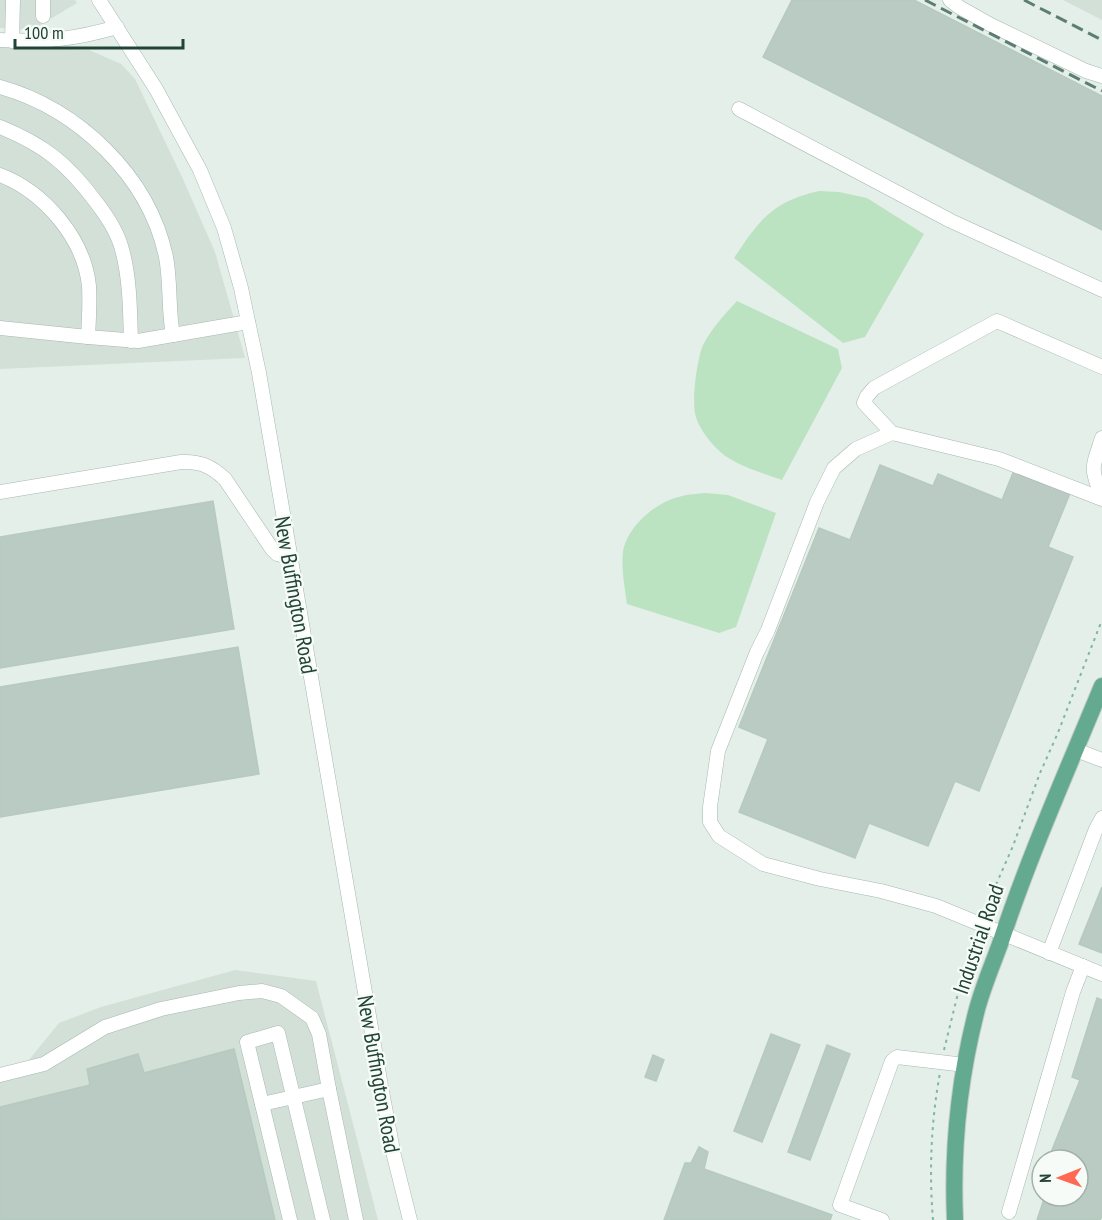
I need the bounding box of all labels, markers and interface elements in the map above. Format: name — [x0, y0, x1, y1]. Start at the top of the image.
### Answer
scale bar — [15, 12, 183, 50]
text: 100 m — [24, 21, 64, 44]
street label: New Buffington Road — [268, 514, 324, 676]
street label: Industrial Road — [946, 880, 1010, 998]
street label: New Buffington Road — [351, 993, 407, 1155]
north arrow — [1030, 1148, 1090, 1208]
text: N — [1035, 1174, 1055, 1183]

